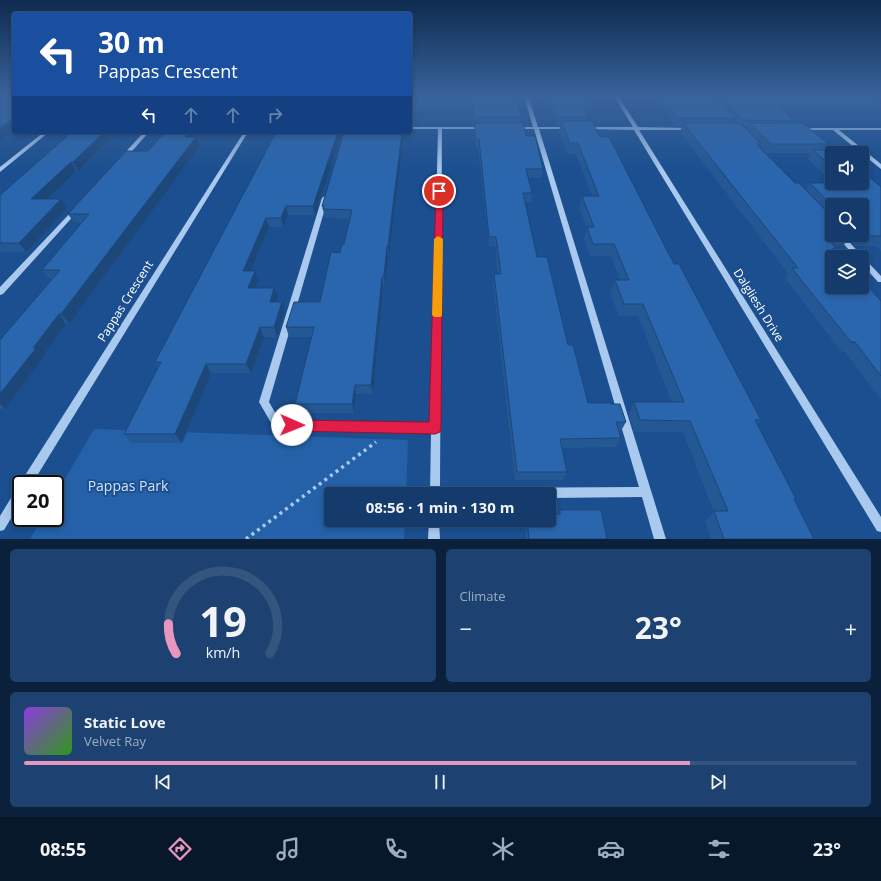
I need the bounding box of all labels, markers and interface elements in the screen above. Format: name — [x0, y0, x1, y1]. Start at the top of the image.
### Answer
text: 30 m — [98, 23, 165, 61]
icon: left — [32, 28, 84, 80]
text: Pappas Crescent — [98, 59, 238, 83]
icon: left — [138, 104, 160, 126]
icon: ahead — [180, 104, 202, 126]
icon: ahead — [222, 104, 244, 126]
icon: right — [264, 104, 286, 126]
map controls — [825, 146, 869, 294]
button: sound — [825, 146, 869, 190]
pin — [422, 174, 456, 208]
icon: arrive — [428, 180, 450, 202]
button: search — [825, 198, 869, 242]
button: layers — [825, 250, 869, 294]
street label: Pappas Crescent — [93, 257, 157, 345]
street label: Dalgliesh Drive — [730, 265, 788, 345]
position arrow — [271, 404, 313, 446]
speed limit sign: 20 — [12, 475, 64, 527]
park label: Pappas Park — [88, 476, 169, 495]
text: 08:56 · 1 min · 130 m — [366, 497, 514, 517]
text: Climate — [460, 587, 505, 605]
text: 19 — [199, 592, 247, 648]
text: 23° — [635, 607, 682, 648]
text: − — [460, 613, 472, 643]
text: + — [844, 613, 857, 643]
text: km/h — [205, 642, 240, 661]
text: Static Love — [84, 712, 166, 732]
text: Velvet Ray — [84, 732, 146, 750]
icon: previous — [152, 771, 174, 793]
icon: pause — [429, 771, 451, 793]
icon: next — [707, 771, 729, 793]
icon: directions — [166, 835, 194, 863]
icon: music — [274, 835, 302, 863]
icon: phone — [382, 835, 410, 863]
icon: climate — [489, 835, 517, 863]
icon: car — [597, 835, 625, 863]
icon: filters — [705, 835, 733, 863]
text: 08:55 — [40, 837, 86, 861]
text: 23° — [813, 837, 841, 861]

